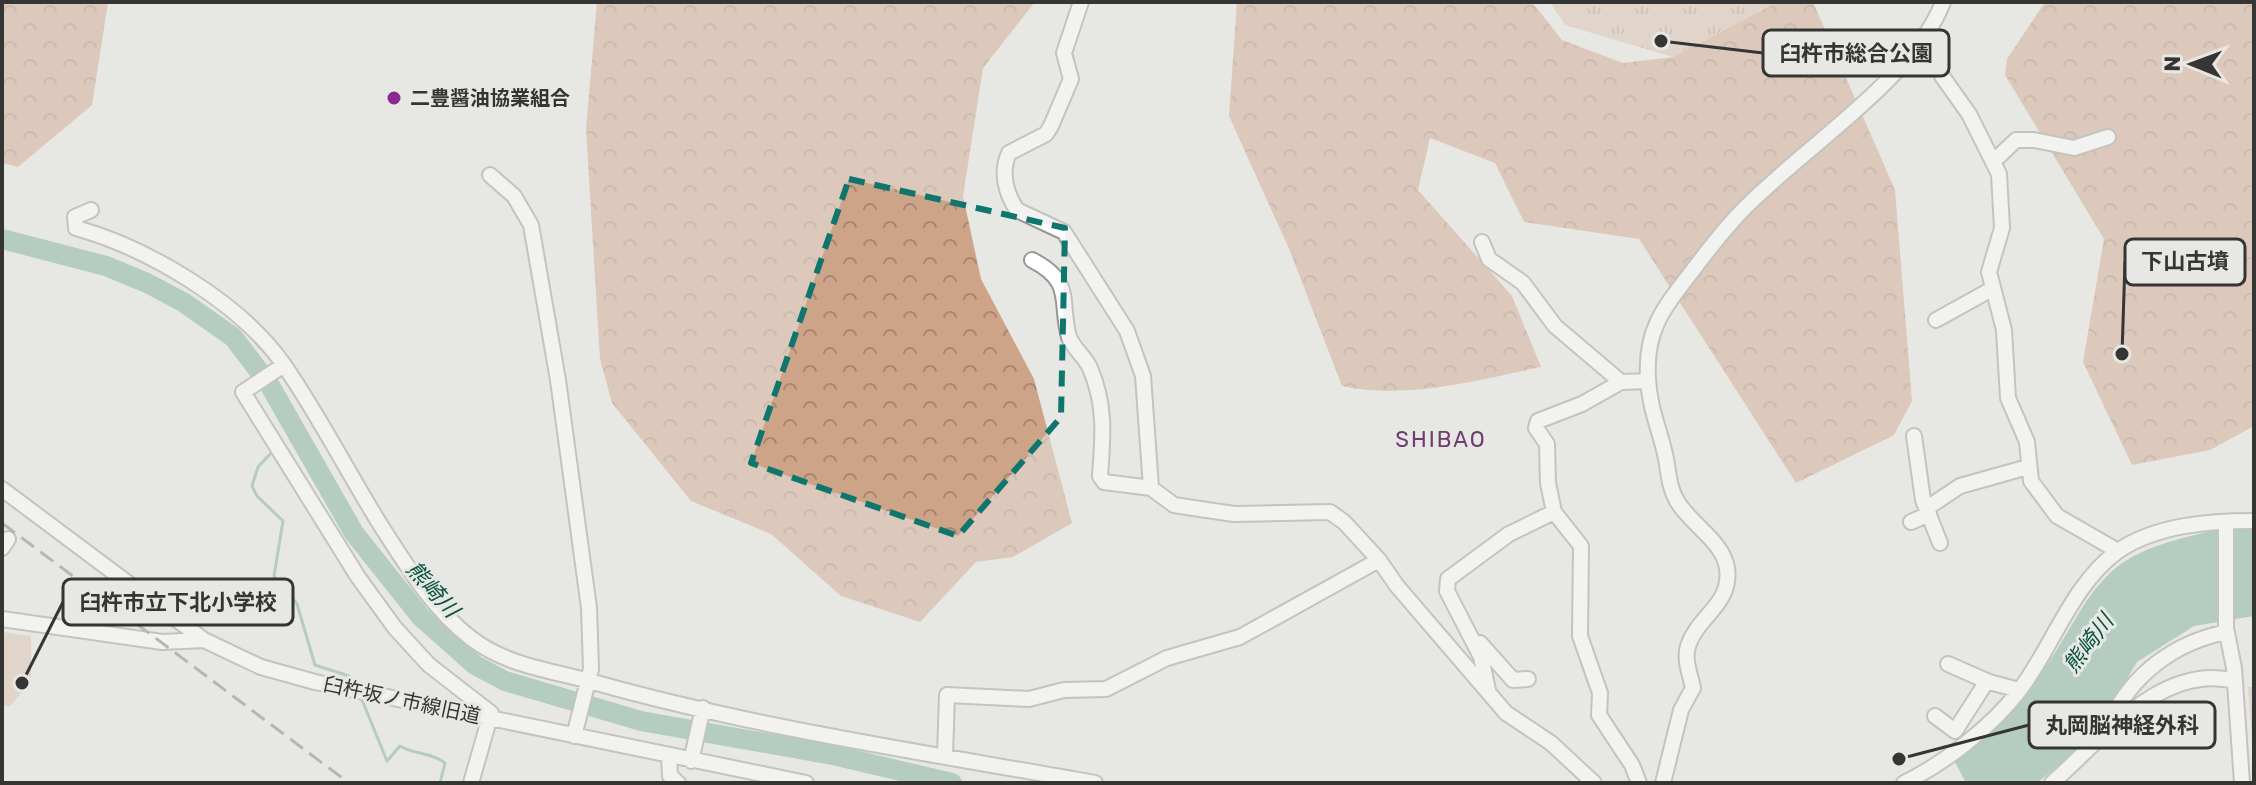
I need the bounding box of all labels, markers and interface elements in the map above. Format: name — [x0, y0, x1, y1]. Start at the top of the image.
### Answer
north arrow — [2152, 24, 2232, 104]
callout: 臼杵市総合公園 — [1763, 30, 1949, 76]
text: 臼杵市総合公園 — [1779, 40, 1933, 67]
text: N — [2159, 56, 2186, 72]
place label: 二豊醤油協業組合 — [410, 86, 570, 110]
marker: 二豊醤油協業組合 — [385, 89, 403, 107]
callout: 下山古墳 — [2125, 239, 2245, 285]
text: 下山古墳 — [2141, 248, 2229, 275]
district label: SHIBAO — [1395, 426, 1487, 453]
water label: 熊崎川 — [401, 556, 466, 624]
callout: 臼杵市立下北小学校 — [63, 579, 293, 625]
text: 臼杵市立下北小学校 — [79, 589, 277, 616]
water label: 熊崎川 — [2058, 607, 2120, 678]
street label: 臼杵坂ノ市線旧道 — [321, 672, 483, 728]
callout: 丸岡脳神経外科 — [2029, 702, 2215, 748]
text: 丸岡脳神経外科 — [2045, 712, 2199, 739]

